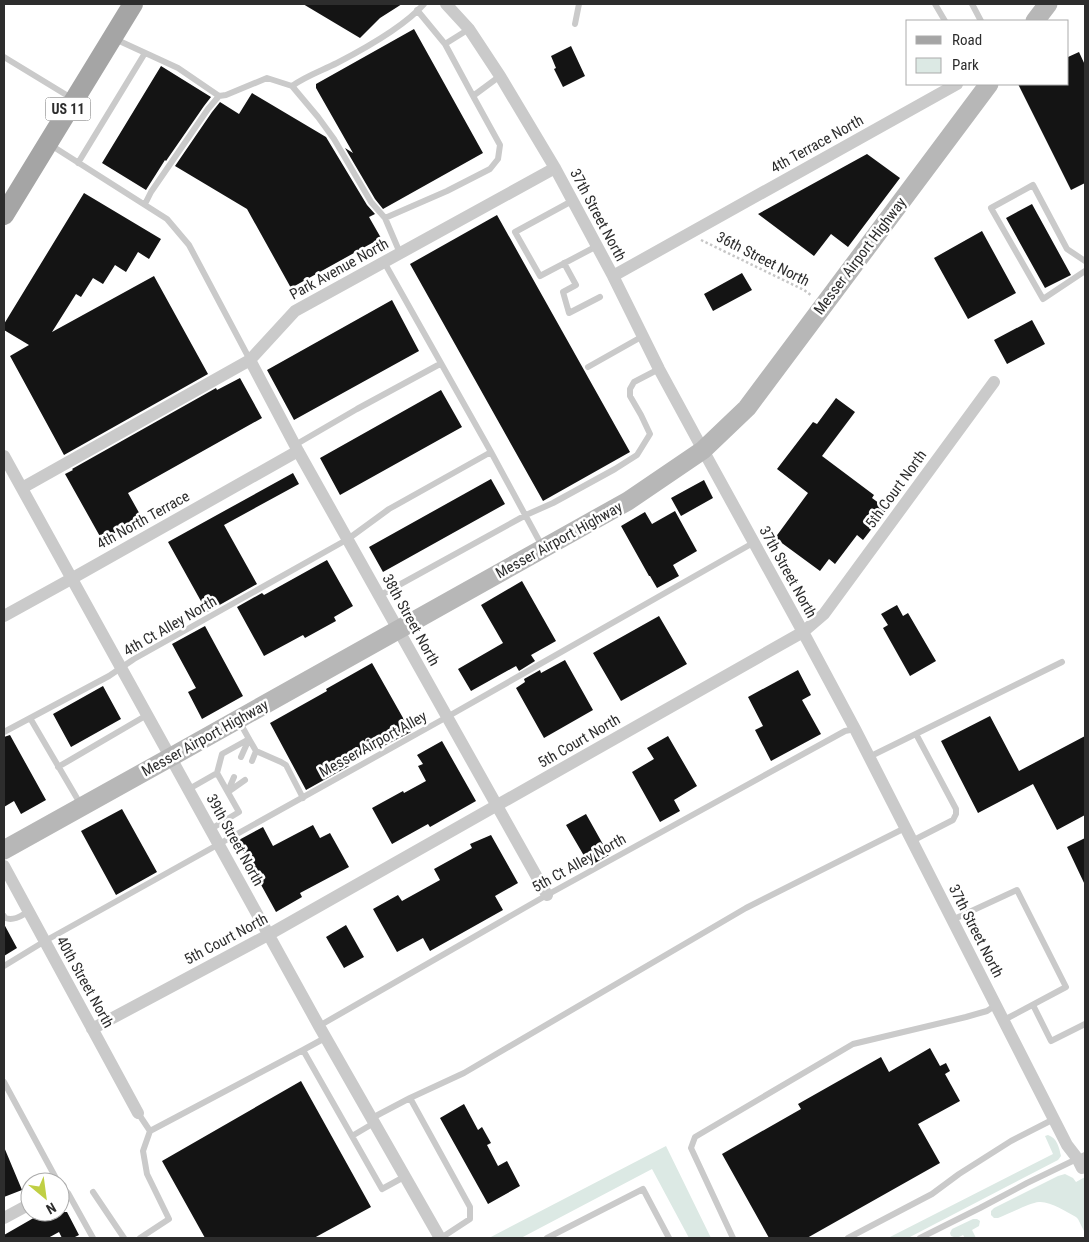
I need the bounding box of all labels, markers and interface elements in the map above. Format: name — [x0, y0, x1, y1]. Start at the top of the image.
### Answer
legend — [906, 20, 1069, 85]
text: Road — [952, 31, 982, 49]
text: Park — [952, 56, 979, 74]
road number: US 11 — [46, 98, 90, 120]
street label: 4th Terrace North — [767, 111, 867, 177]
street label: 37th Street North — [566, 166, 630, 264]
street label: Messer Airport Highway — [810, 194, 910, 318]
street label: 36th Street North — [713, 228, 813, 290]
street label: Park Avenue North — [286, 234, 392, 304]
street label: 5th Court North — [862, 446, 930, 532]
street label: 4th North Terrace — [93, 487, 193, 553]
street label: Messer Airport Highway — [493, 498, 625, 582]
street label: 37th Street North — [755, 523, 821, 621]
street label: 38th Street North — [378, 571, 444, 669]
street label: 4th Ct Alley North — [120, 592, 220, 660]
street label: Messer Airport Highway — [139, 696, 271, 780]
street label: Messer Airport Alley — [316, 707, 430, 781]
street label: 5th Court North — [535, 710, 623, 772]
street label: 39th Street North — [202, 791, 268, 889]
street label: 5th Ct Alley North — [529, 830, 629, 896]
street label: 37th Street North — [945, 881, 1007, 981]
street label: 5th Court North — [181, 909, 271, 969]
street label: 40th Street North — [52, 933, 118, 1031]
north arrow — [20, 1172, 70, 1222]
text: N — [44, 1199, 59, 1217]

